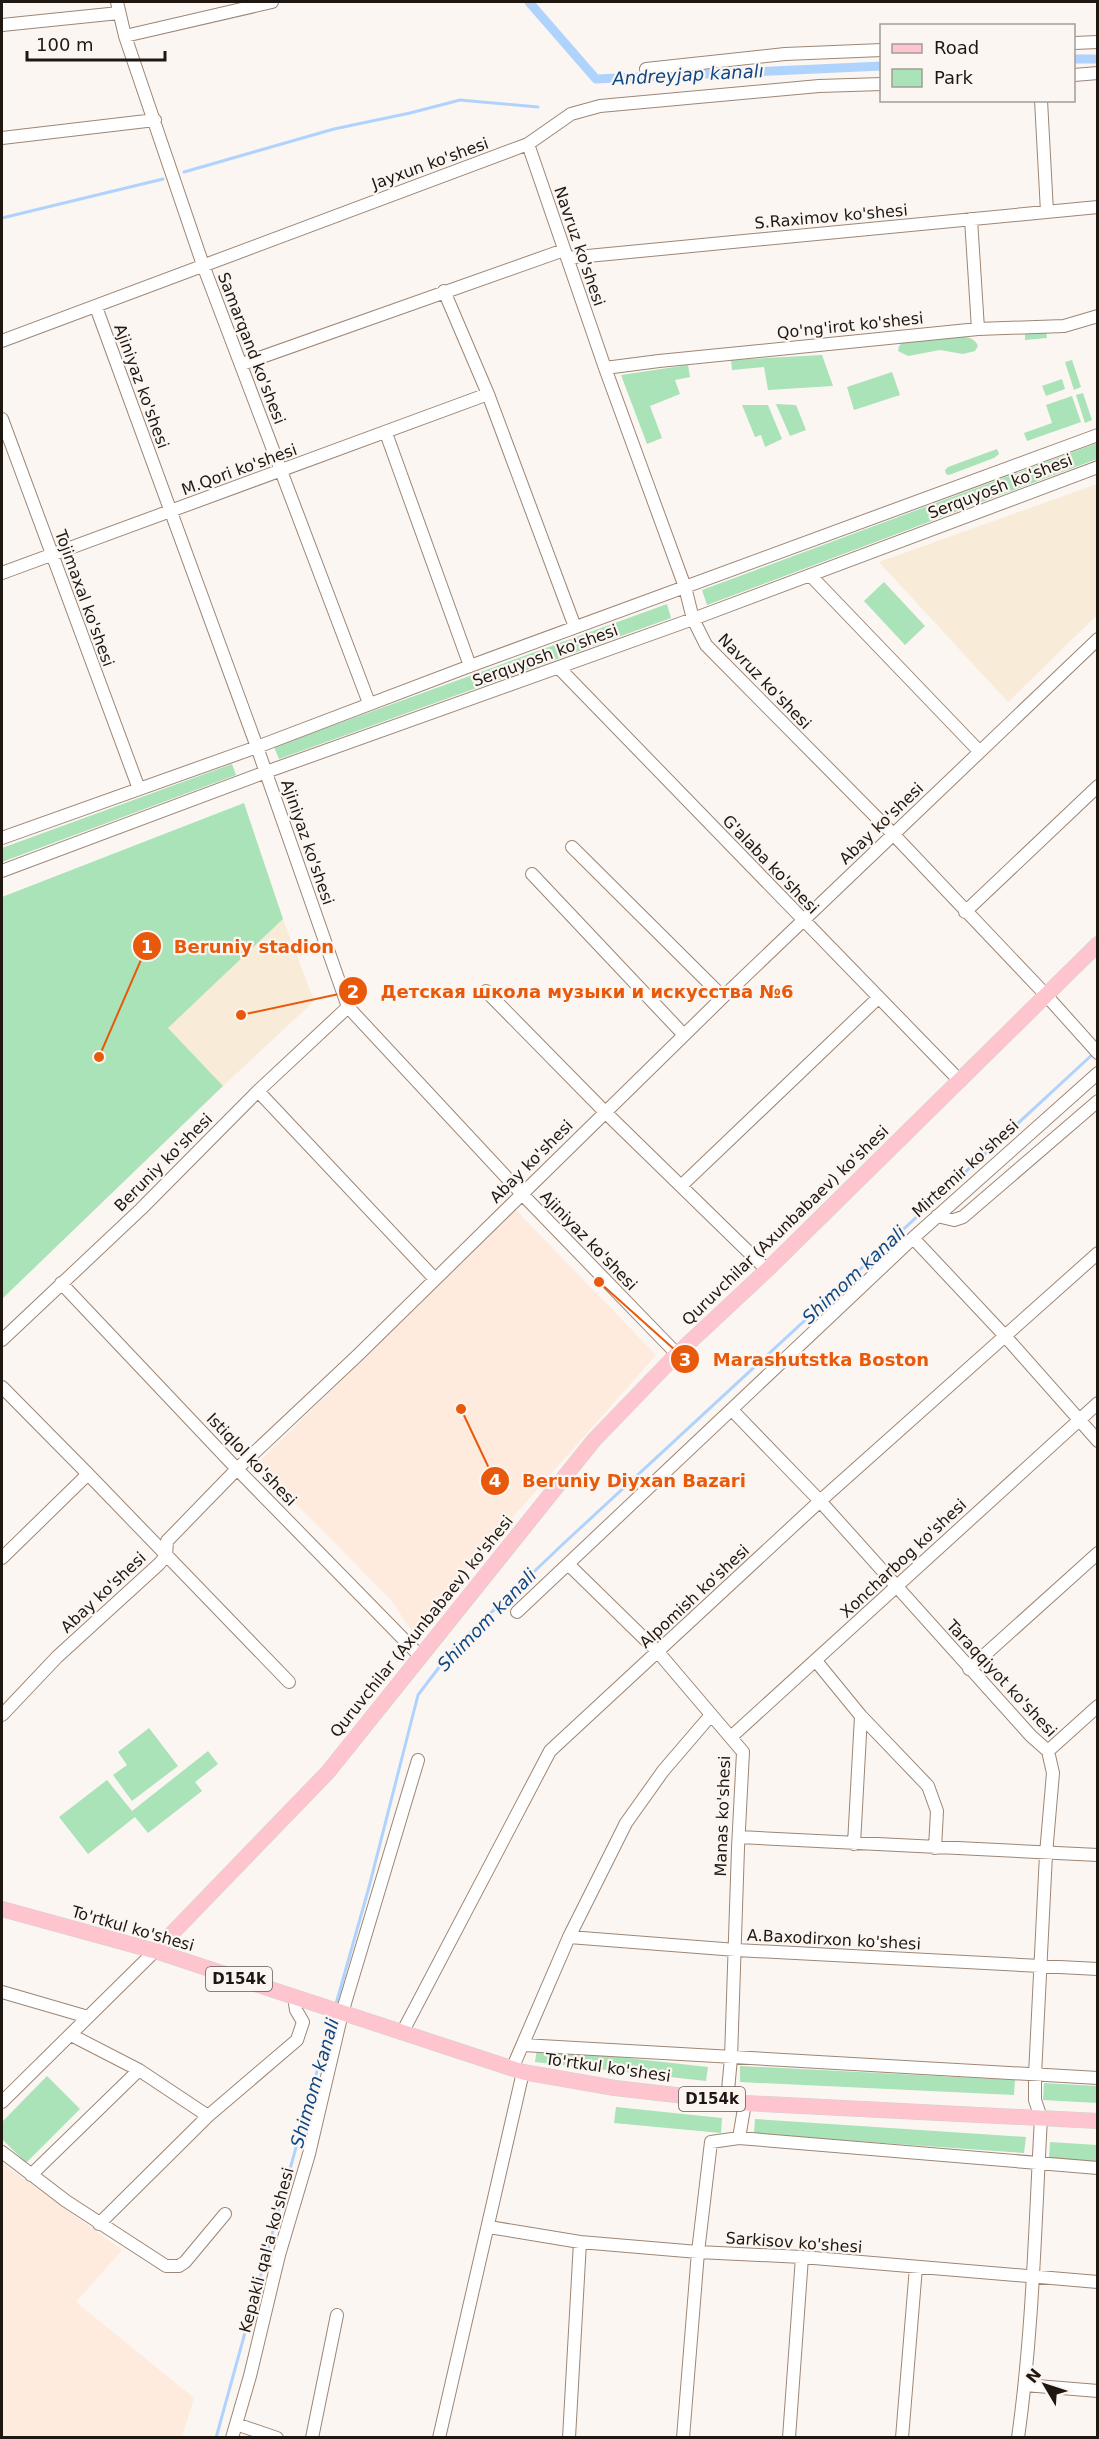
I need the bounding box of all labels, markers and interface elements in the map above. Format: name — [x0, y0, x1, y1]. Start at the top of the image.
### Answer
scale bar — [27, 24, 165, 62]
legend — [880, 24, 1075, 102]
text: 100 m — [36, 34, 94, 55]
text: Road — [934, 37, 979, 58]
water label: Andreyjap kanalı — [611, 60, 764, 89]
text: Park — [934, 67, 973, 88]
street label: Jayxun ko'shesi — [368, 134, 491, 194]
street label: Navruz ko'shesi — [550, 184, 609, 309]
street label: S.Raximov ko'shesi — [754, 200, 908, 233]
street label: Samarqand ko'shesi — [214, 270, 289, 427]
street label: Qo'ng'irot ko'shesi — [776, 308, 924, 343]
street label: Ajiniyaz ko'shesi — [110, 321, 173, 451]
street label: M.Qori ko'shesi — [179, 440, 299, 499]
street label: Serquyosh ko'shesi — [925, 450, 1075, 523]
street label: Tojimaxal ko'shesi — [51, 526, 118, 669]
street label: Serquyosh ko'shesi — [470, 620, 620, 691]
street label: Navruz ko'shesi — [714, 630, 815, 733]
street label: Ajiniyaz ko'shesi — [277, 777, 338, 907]
street label: Abay ko'shesi — [835, 779, 927, 868]
street label: G'alaba ko'shesi — [719, 811, 823, 918]
callout: Beruniy stadion — [132, 928, 346, 964]
text: 1 — [141, 936, 153, 957]
text: Beruniy stadion — [174, 936, 334, 957]
callout: Детская школа музыки и искусства №6 — [338, 973, 805, 1009]
text: 2 — [347, 981, 359, 1002]
text: Детская школа музыки и искусства №6 — [381, 981, 793, 1002]
street label: Beruniy ko'shesi — [110, 1109, 216, 1215]
street label: Abay ko'shesi — [486, 1116, 577, 1207]
street label: Mirtemir ko'shesi — [908, 1116, 1022, 1221]
street label: Quruvchilar (Axunbabaev) ko'shesi — [678, 1121, 893, 1329]
street label: Ajiniyaz ko'shesi — [536, 1187, 641, 1294]
water label: Shimom kanali — [798, 1221, 910, 1328]
callout: Marashutstka Boston — [670, 1341, 941, 1377]
text: 3 — [679, 1349, 691, 1370]
text: Marashutstka Boston — [713, 1349, 929, 1370]
street label: Istiqlol ko'shesi — [203, 1409, 301, 1510]
callout: Beruniy Diyxan Bazari — [480, 1463, 758, 1499]
text: 4 — [489, 1470, 501, 1491]
text: Beruniy Diyxan Bazari — [522, 1470, 746, 1491]
street label: Xoncharbog ko'shesi — [836, 1495, 970, 1622]
street label: Quruvchilar (Axunbabaev) ko'shesi — [326, 1512, 517, 1741]
street label: Alpomish ko'shesi — [636, 1541, 753, 1652]
street label: Abay ko'shesi — [57, 1548, 150, 1637]
water label: Shimom kanali — [433, 1564, 541, 1675]
street label: Taraqqiyot ko'shesi — [942, 1615, 1061, 1741]
street label: Manas ko'shesi — [711, 1755, 734, 1877]
street label: To'rtkul ko'shesi — [68, 1902, 196, 1955]
street label: A.Baxodirxon ko'shesi — [747, 1925, 921, 1954]
road number: D154k — [206, 1967, 272, 1991]
water label: Shimom kanali — [286, 2016, 343, 2150]
street label: To'rtkul ko'shesi — [543, 2049, 672, 2086]
road number: D154k — [679, 2087, 745, 2111]
street label: Kepakli qal'a ko'shesi — [235, 2165, 298, 2335]
street label: Sarkisov ko'shesi — [725, 2228, 863, 2257]
north arrow — [1015, 2355, 1075, 2415]
text: N — [1022, 2365, 1045, 2387]

